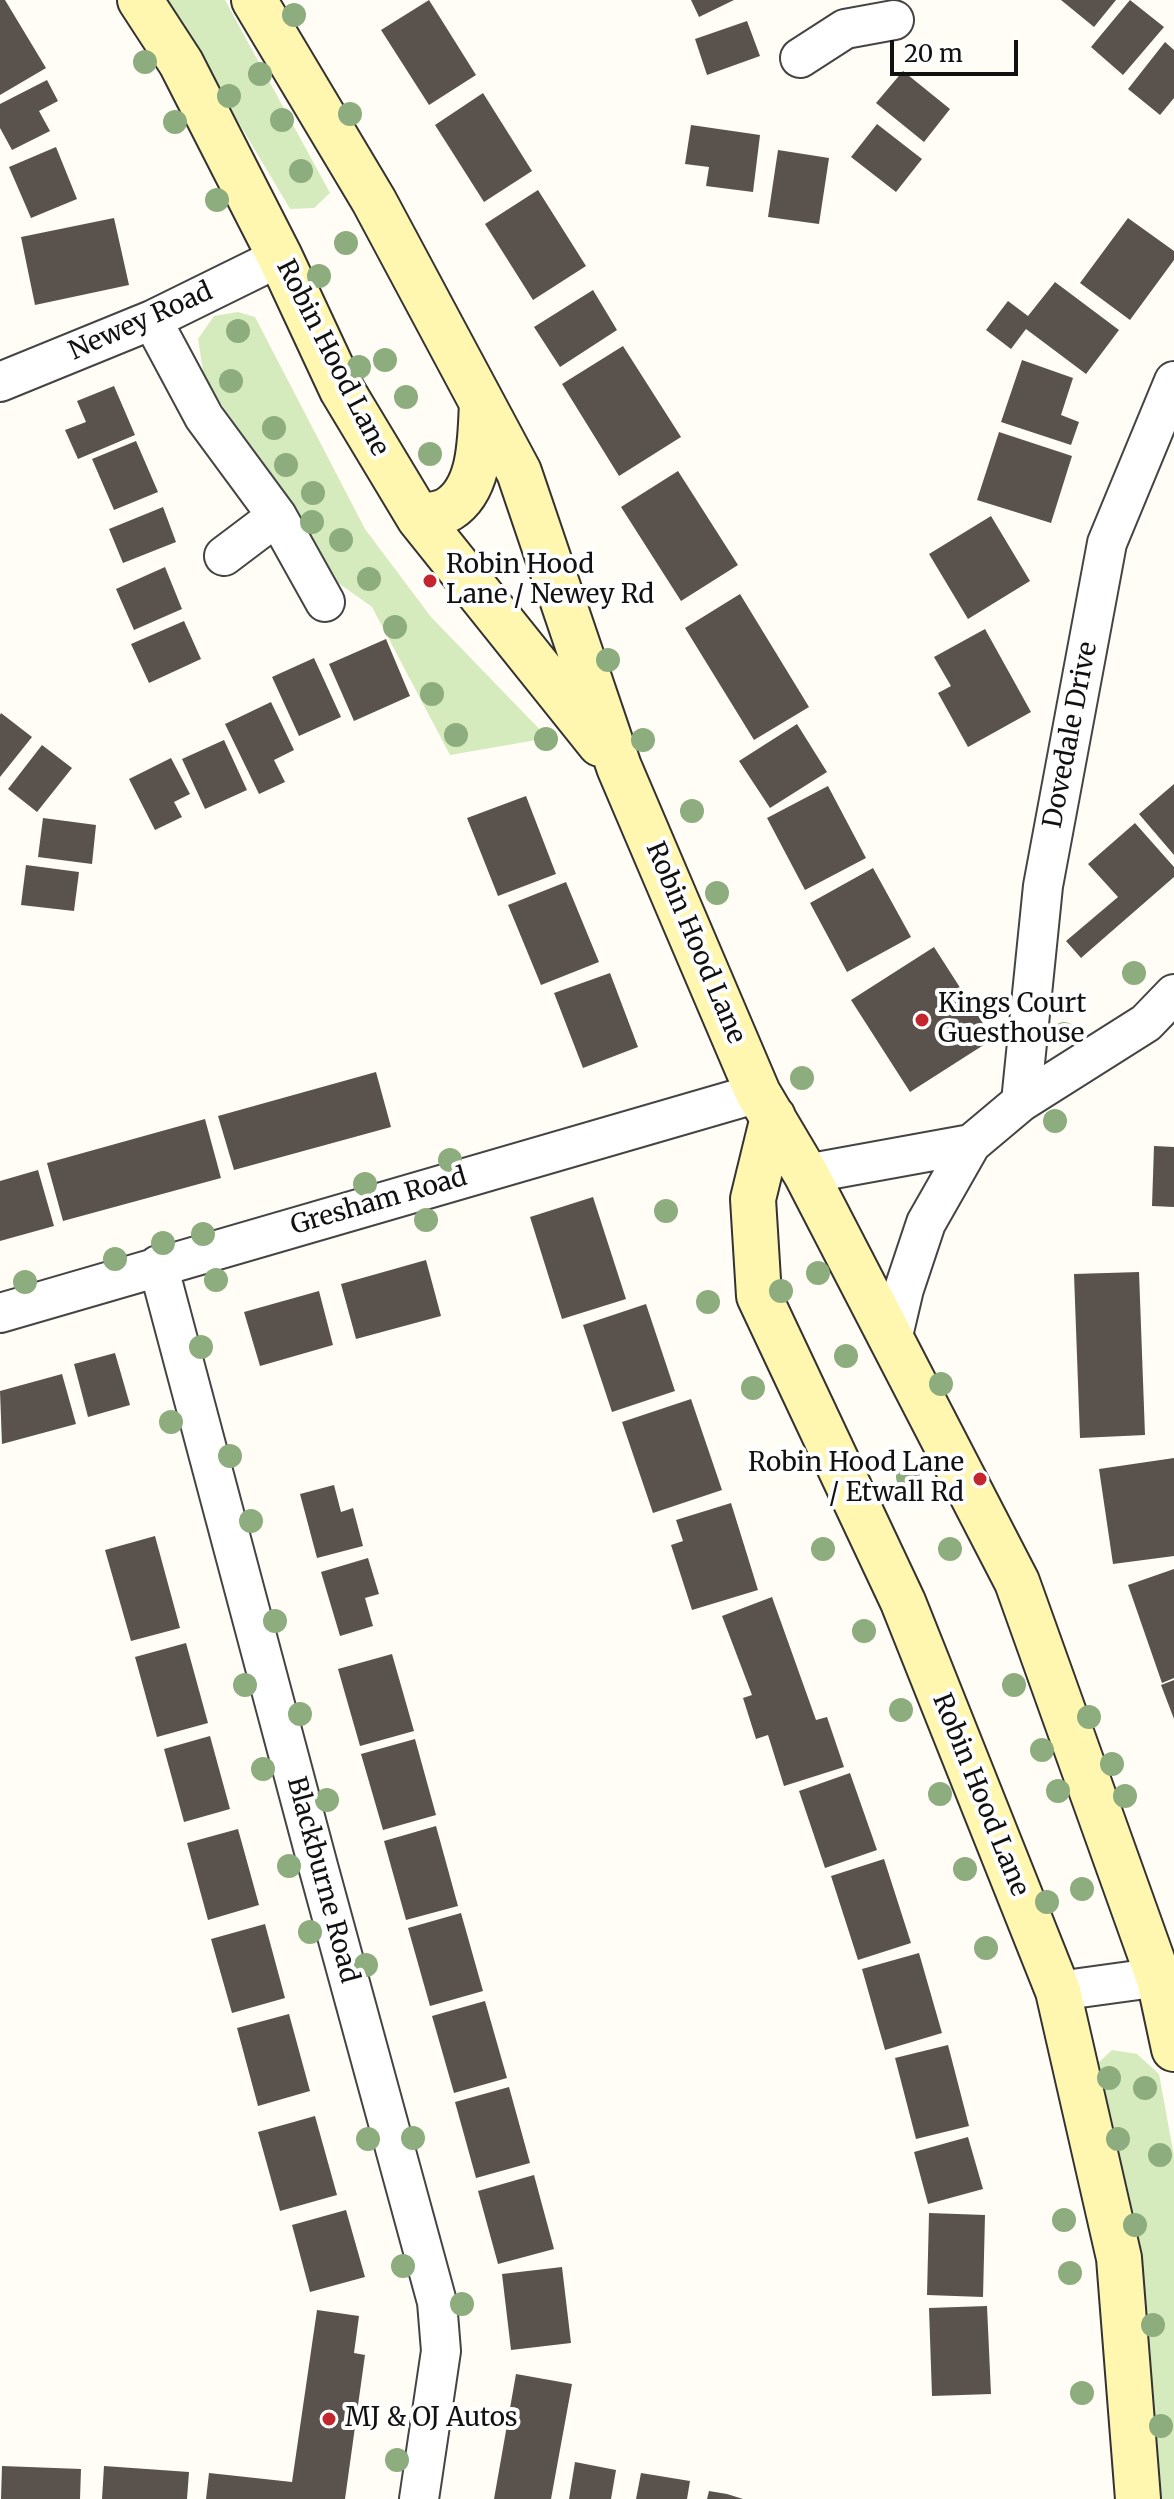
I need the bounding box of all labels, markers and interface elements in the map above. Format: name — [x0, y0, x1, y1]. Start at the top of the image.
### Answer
scale bar — [894, 24, 1022, 74]
text: 20 m — [904, 38, 963, 69]
street label: Robin Hood Lane — [269, 255, 395, 461]
street label: Newey Road — [64, 277, 218, 367]
place label: Robin Hood Lane / Newey Rd — [446, 550, 654, 612]
marker: Robin Hood Lane / Newey Rd — [421, 572, 439, 590]
street label: Dovedale Drive — [1038, 639, 1104, 831]
street label: Robin Hood Lane — [638, 838, 752, 1048]
place label: Kings Court Guesthouse — [938, 989, 1087, 1050]
marker: Kings Court Guesthouse — [913, 1011, 931, 1029]
street label: Gresham Road — [287, 1162, 471, 1242]
place label: Robin Hood Lane / Etwall Rd — [748, 1448, 964, 1510]
marker: Robin Hood Lane / Etwall Rd — [971, 1470, 989, 1488]
street label: Robin Hood Lane — [925, 1689, 1035, 1901]
street label: Blackburne Road — [280, 1774, 364, 1986]
place label: MJ & OJ Autos — [345, 2403, 518, 2435]
marker: MJ & OJ Autos — [320, 2410, 338, 2428]

